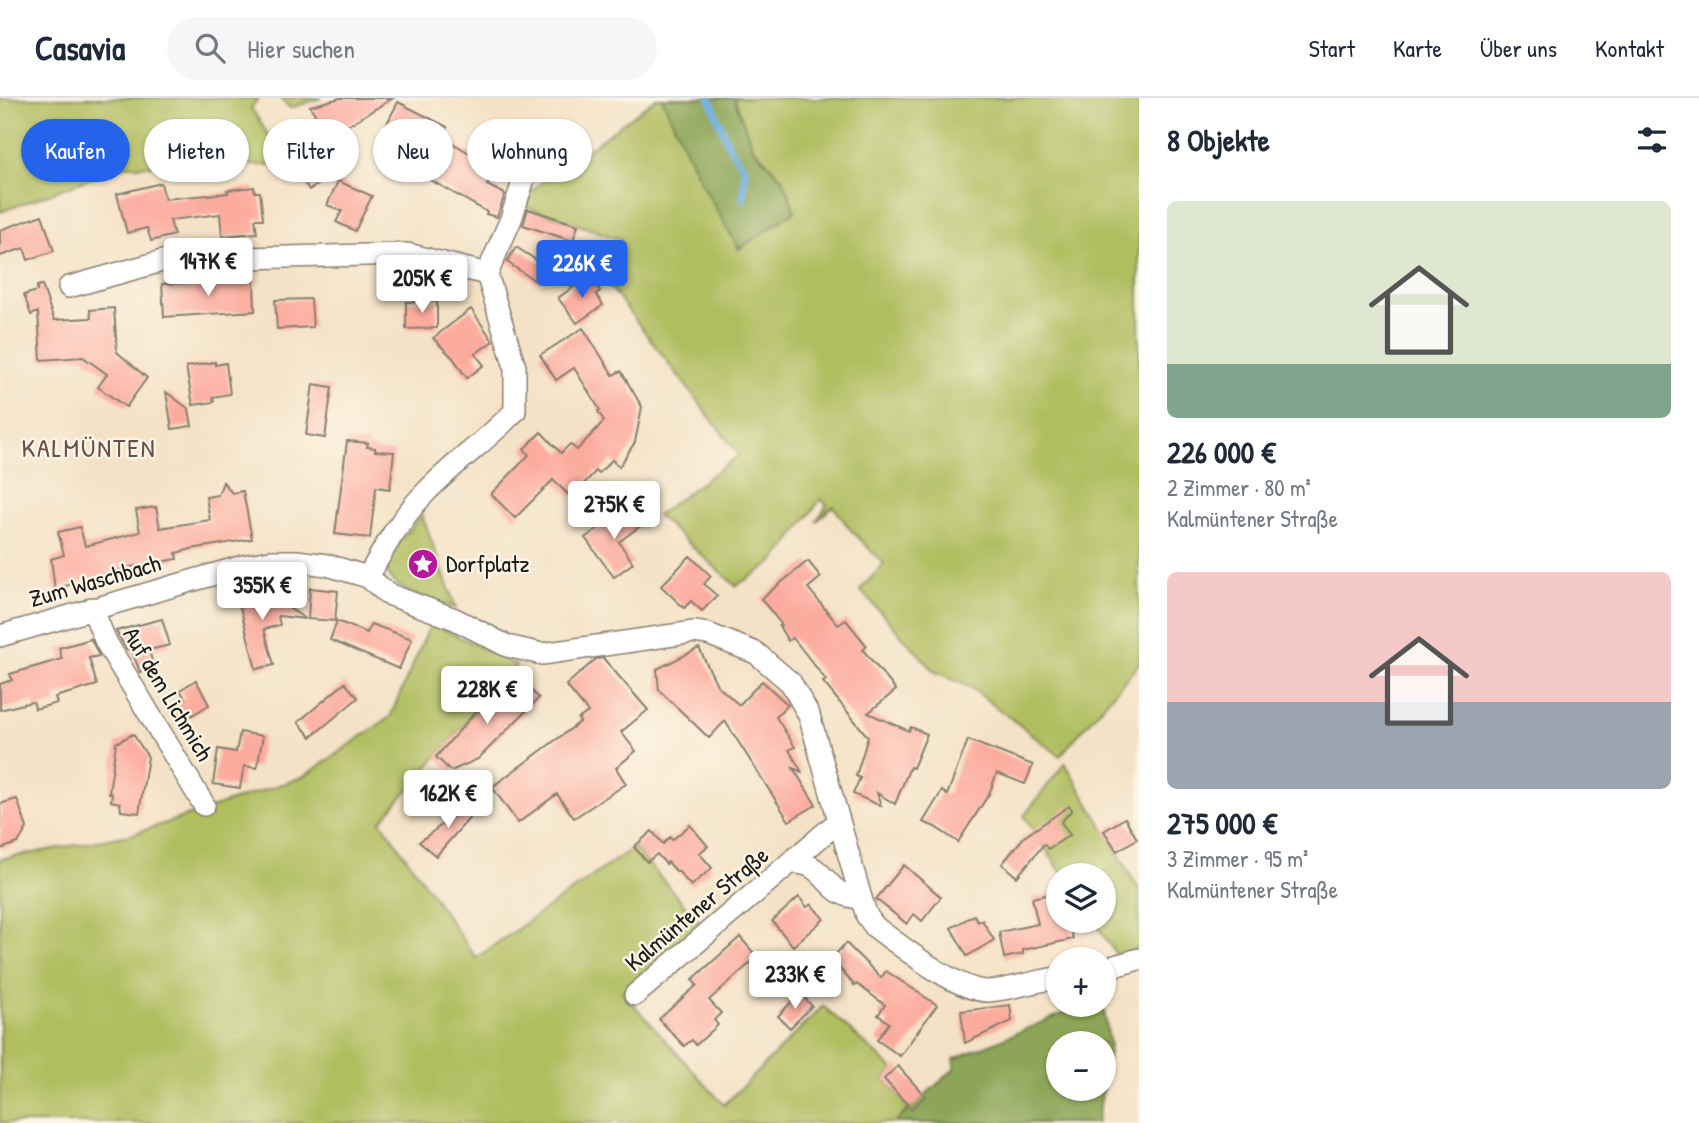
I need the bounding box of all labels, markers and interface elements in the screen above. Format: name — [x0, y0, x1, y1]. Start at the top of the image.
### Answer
search box — [167, 17, 657, 80]
text: Casavia — [35, 26, 125, 70]
icon: search — [191, 29, 229, 67]
text: Hier suchen — [247, 31, 355, 66]
text: Start — [1309, 32, 1355, 64]
text: Karte — [1393, 32, 1442, 64]
text: Über uns — [1480, 32, 1557, 64]
text: Kontakt — [1595, 32, 1664, 64]
chip: Kaufen — [21, 119, 130, 182]
chip: Mieten — [144, 119, 249, 182]
chip: Filter — [263, 119, 359, 182]
chip: Neu — [373, 119, 453, 182]
chip: Wohnung — [467, 119, 592, 182]
text: 8 Objekte — [1167, 120, 1270, 160]
icon: filters — [1633, 121, 1671, 159]
pin: 147K € — [151, 238, 265, 298]
pin: 226K € — [525, 240, 639, 300]
text: 147K € — [180, 245, 236, 276]
text: 226K € — [552, 247, 612, 278]
icon: home — [1356, 247, 1482, 373]
pin: 205K € — [365, 256, 479, 315]
text: 205K € — [392, 262, 452, 293]
district label: KALMÜNTEN — [21, 430, 157, 465]
text: 226 000 € — [1167, 432, 1276, 472]
text: 2 Zimmer · 80 m² — [1167, 472, 1311, 503]
pin: 275K € — [557, 482, 671, 541]
text: 275K € — [584, 488, 644, 519]
text: Kalmüntener Straße — [1167, 503, 1338, 534]
street label: Zum Waschbach — [25, 546, 164, 614]
place icon: Dorfplatz — [406, 547, 440, 581]
place label: Dorfplatz — [446, 547, 530, 579]
pin: 355K € — [205, 562, 319, 622]
text: 355K € — [233, 569, 291, 600]
icon: home — [1356, 618, 1482, 744]
street label: Auf dem Lichmich — [116, 621, 221, 766]
pin: 228K € — [430, 666, 544, 726]
text: 228K € — [457, 673, 517, 704]
pin: 162K € — [391, 770, 505, 830]
text: 162K € — [420, 777, 476, 808]
text: 275 000 € — [1167, 803, 1277, 843]
street label: Kalmüntener Straße — [618, 838, 775, 978]
text: 3 Zimmer · 95 m² — [1167, 843, 1308, 874]
map controls — [1046, 863, 1116, 1101]
button: layers — [1046, 863, 1116, 933]
text: Kalmüntener Straße — [1167, 874, 1338, 905]
button: + — [1046, 947, 1116, 1017]
pin: 233K € — [738, 951, 852, 1011]
text: 233K € — [765, 958, 825, 989]
button: − — [1046, 1031, 1116, 1101]

